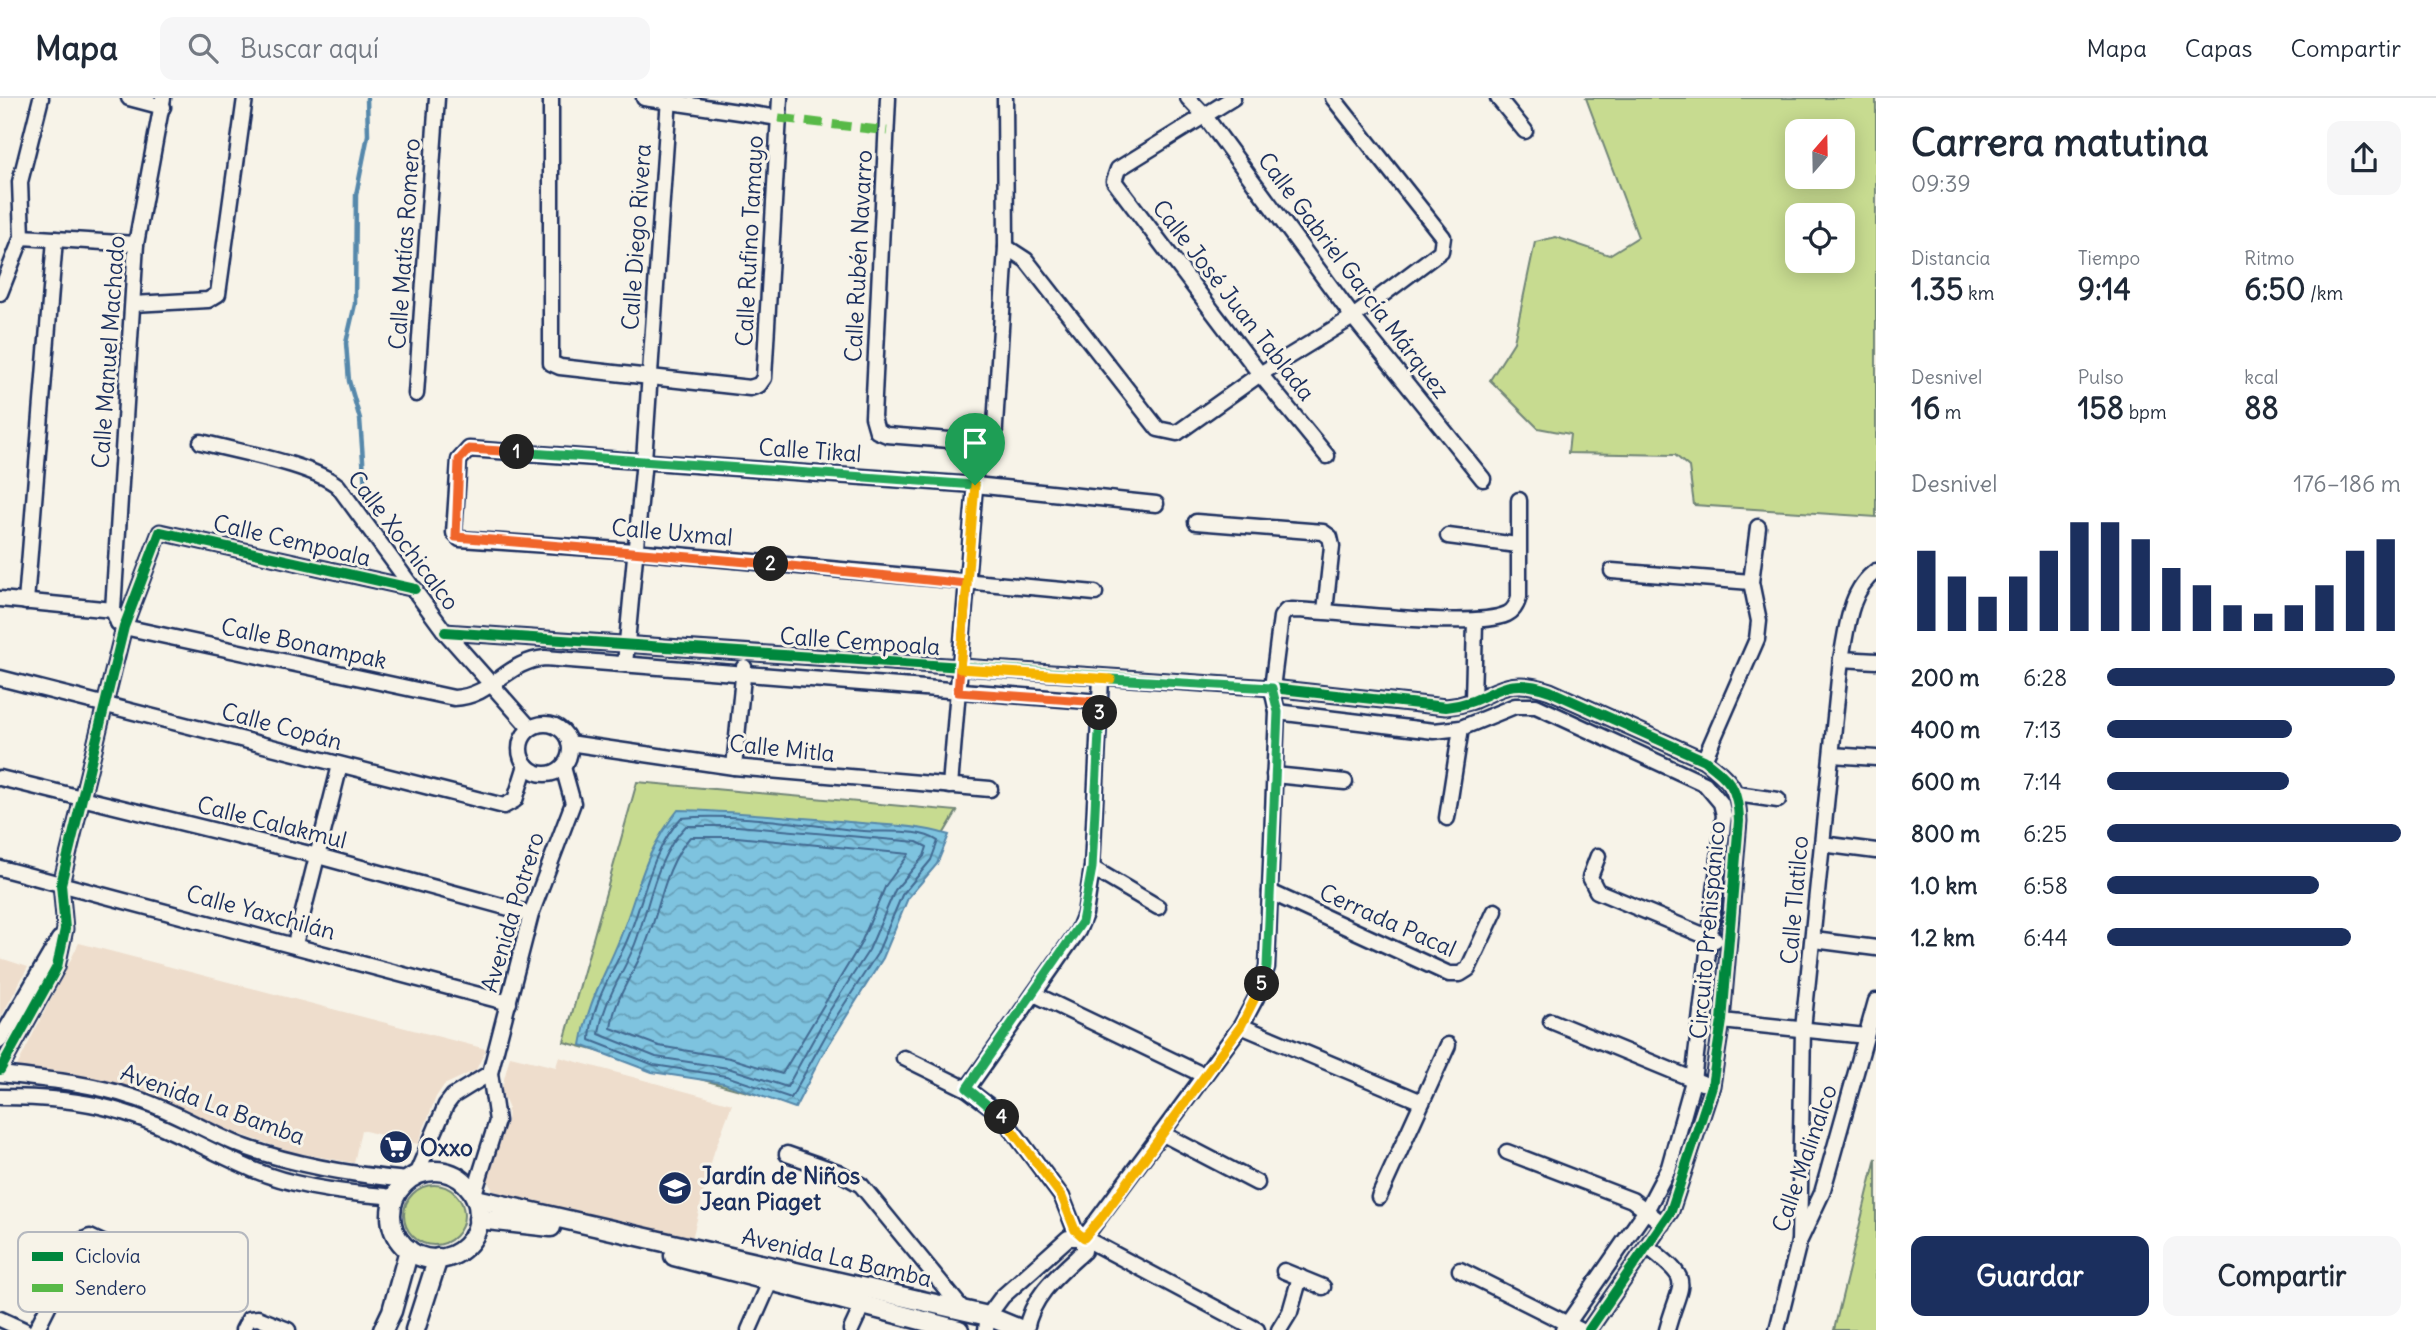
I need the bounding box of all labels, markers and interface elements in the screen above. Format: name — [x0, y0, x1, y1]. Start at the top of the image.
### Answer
search box — [160, 17, 650, 80]
text: Mapa — [35, 27, 118, 69]
icon: search — [184, 29, 222, 67]
text: Buscar aquí — [240, 32, 379, 65]
text: Mapa — [2086, 33, 2147, 63]
text: Capas — [2185, 33, 2252, 63]
text: Compartir — [2290, 33, 2401, 63]
north arrow — [1785, 119, 1855, 189]
map controls — [1785, 119, 1855, 273]
text: Carrera matutina — [1911, 119, 2209, 166]
button: share — [2327, 121, 2401, 195]
street label: Calle Rufino Tamayo — [729, 135, 769, 347]
street label: Calle Matías Romero — [382, 137, 426, 351]
street label: Calle Diego Rivera — [615, 143, 657, 331]
street label: Calle Gabriel García Márquez — [1252, 146, 1456, 404]
street label: Calle Rubén Navarro — [838, 149, 878, 363]
text: 09:39 — [1911, 169, 1971, 198]
street label: Calle José Juan Tablada — [1146, 194, 1322, 406]
button: locate — [1785, 203, 1855, 273]
street label: Calle Manuel Machado — [85, 235, 131, 469]
text: Distancia — [1911, 246, 1990, 270]
text: Tiempo — [2078, 246, 2140, 270]
text: Ritmo — [2244, 246, 2294, 270]
text: 1.35 — [1911, 270, 1963, 308]
text: 9:14 — [2078, 270, 2131, 308]
text: 6:50 — [2244, 270, 2305, 308]
text: km — [1963, 281, 1994, 305]
text: /km — [2305, 281, 2343, 305]
text: Desnivel — [1911, 365, 1982, 389]
text: Pulso — [2078, 365, 2124, 389]
text: kcal — [2244, 365, 2279, 389]
text: 16 — [1911, 389, 1940, 427]
text: 158 — [2078, 389, 2124, 427]
text: 88 — [2244, 389, 2279, 427]
text: m — [1940, 400, 1961, 424]
text: bpm — [2124, 400, 2167, 424]
pin — [945, 413, 1005, 485]
icon: arrive — [956, 424, 994, 462]
street label: Calle Tikal — [757, 432, 863, 468]
pin: 1 — [500, 434, 534, 470]
text: 1 — [513, 439, 520, 463]
street label: Calle Xochicalco — [342, 464, 466, 616]
text: Desnivel — [1911, 469, 1997, 498]
text: 176–186 m — [2293, 469, 2401, 498]
street label: Calle Cempoala — [210, 508, 374, 572]
street label: Calle Uxmal — [610, 512, 734, 552]
pin: 2 — [754, 546, 788, 582]
text: 2 — [765, 551, 776, 575]
street label: Calle Bonampak — [218, 611, 390, 675]
street label: Calle Cempoala — [779, 621, 941, 661]
text: 200 m — [1911, 663, 1980, 692]
text: 6:28 — [2023, 663, 2067, 692]
street label: Calle Copán — [219, 696, 345, 756]
pin: 3 — [1082, 696, 1118, 730]
text: 3 — [1094, 700, 1105, 724]
text: 400 m — [1911, 715, 1980, 744]
text: 7:13 — [2023, 715, 2062, 744]
street label: Calle Mitla — [728, 728, 836, 768]
text: 600 m — [1911, 767, 1980, 796]
text: 7:14 — [2023, 767, 2062, 796]
street label: Calle Calakmul — [194, 789, 350, 855]
text: 800 m — [1911, 819, 1980, 848]
text: 6:25 — [2023, 819, 2067, 848]
street label: Circuito Prehispánico — [1683, 820, 1731, 1040]
street label: Avenida Potrero — [474, 828, 550, 996]
street label: Calle Tlatilco — [1774, 834, 1814, 966]
text: 1.0 km — [1911, 871, 1977, 900]
text: 6:58 — [2023, 871, 2068, 900]
street label: Cerrada Pacal — [1315, 877, 1461, 963]
street label: Calle Yaxchilán — [183, 878, 339, 946]
text: 1.2 km — [1911, 923, 1975, 952]
text: 6:44 — [2023, 923, 2068, 952]
pin: 5 — [1244, 966, 1280, 1001]
text: 5 — [1256, 971, 1267, 995]
street label: Avenida La Bamba — [117, 1057, 309, 1151]
street label: Calle Malinalco — [1765, 1080, 1843, 1236]
pin: 4 — [984, 1100, 1020, 1134]
text: 4 — [996, 1104, 1007, 1128]
supermarket icon: Oxxo — [377, 1128, 415, 1166]
place label: Oxxo — [420, 1133, 473, 1162]
place label: Jardín de Niños Jean Piaget — [700, 1161, 860, 1216]
school or university icon: Jardín de Niños Jean Piaget — [656, 1169, 694, 1207]
street label: Avenida La Bamba — [739, 1221, 935, 1293]
legend — [18, 1232, 248, 1312]
button: Guardar — [1911, 1236, 2149, 1316]
button: Compartir — [2163, 1236, 2401, 1316]
text: Ciclovía — [75, 1244, 141, 1268]
text: Sendero — [75, 1276, 146, 1300]

